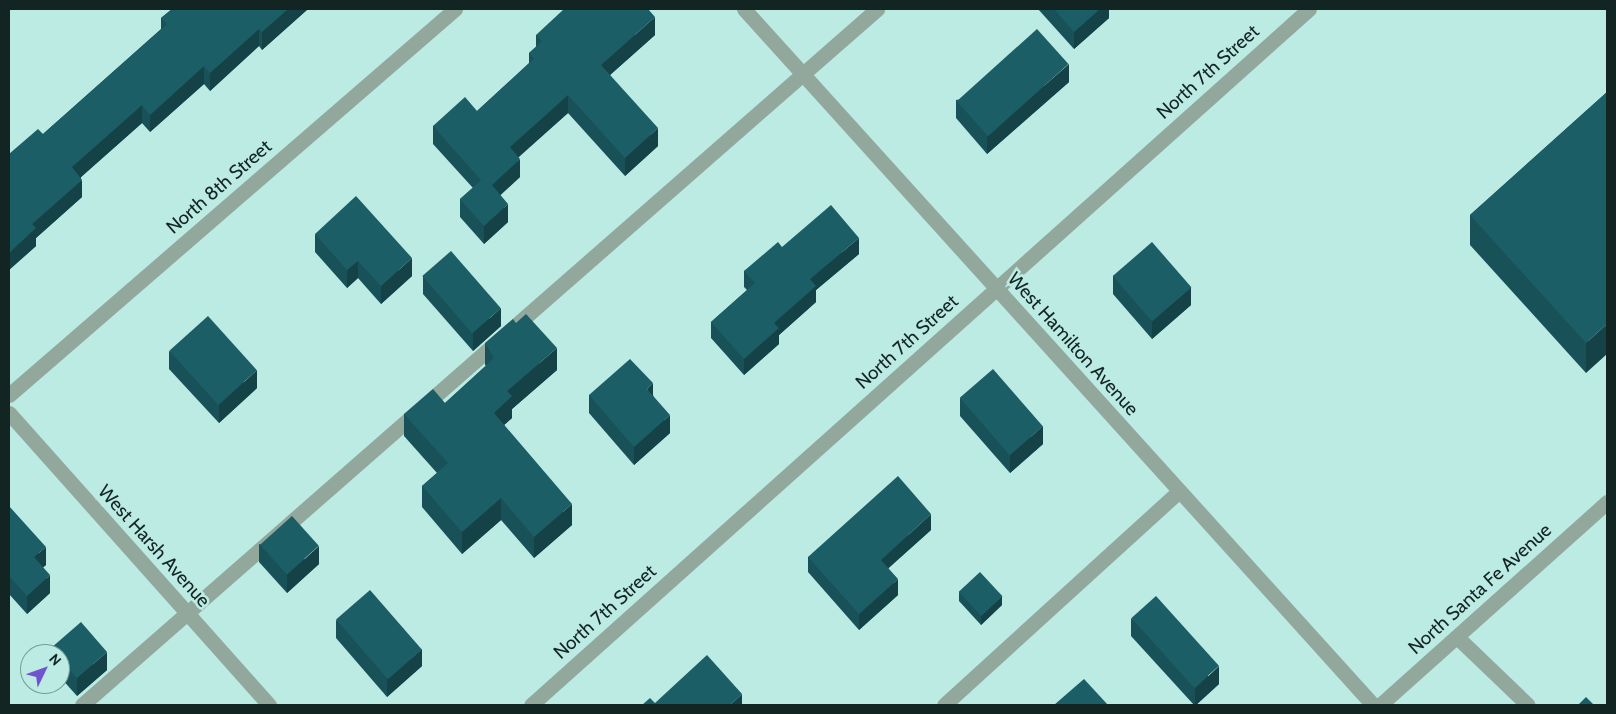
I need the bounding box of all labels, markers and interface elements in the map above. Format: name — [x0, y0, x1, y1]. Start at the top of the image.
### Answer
street label: North 7th Street — [1152, 20, 1264, 124]
street label: North 8th Street — [162, 135, 276, 239]
street label: West Hamilton Avenue — [1003, 268, 1143, 420]
street label: North 7th Street — [851, 290, 963, 394]
street label: West Harsh Avenue — [93, 480, 215, 612]
street label: North Santa Fe Avenue — [1404, 519, 1556, 659]
street label: North 7th Street — [549, 560, 661, 664]
north arrow — [20, 644, 70, 694]
text: N — [45, 650, 65, 669]

